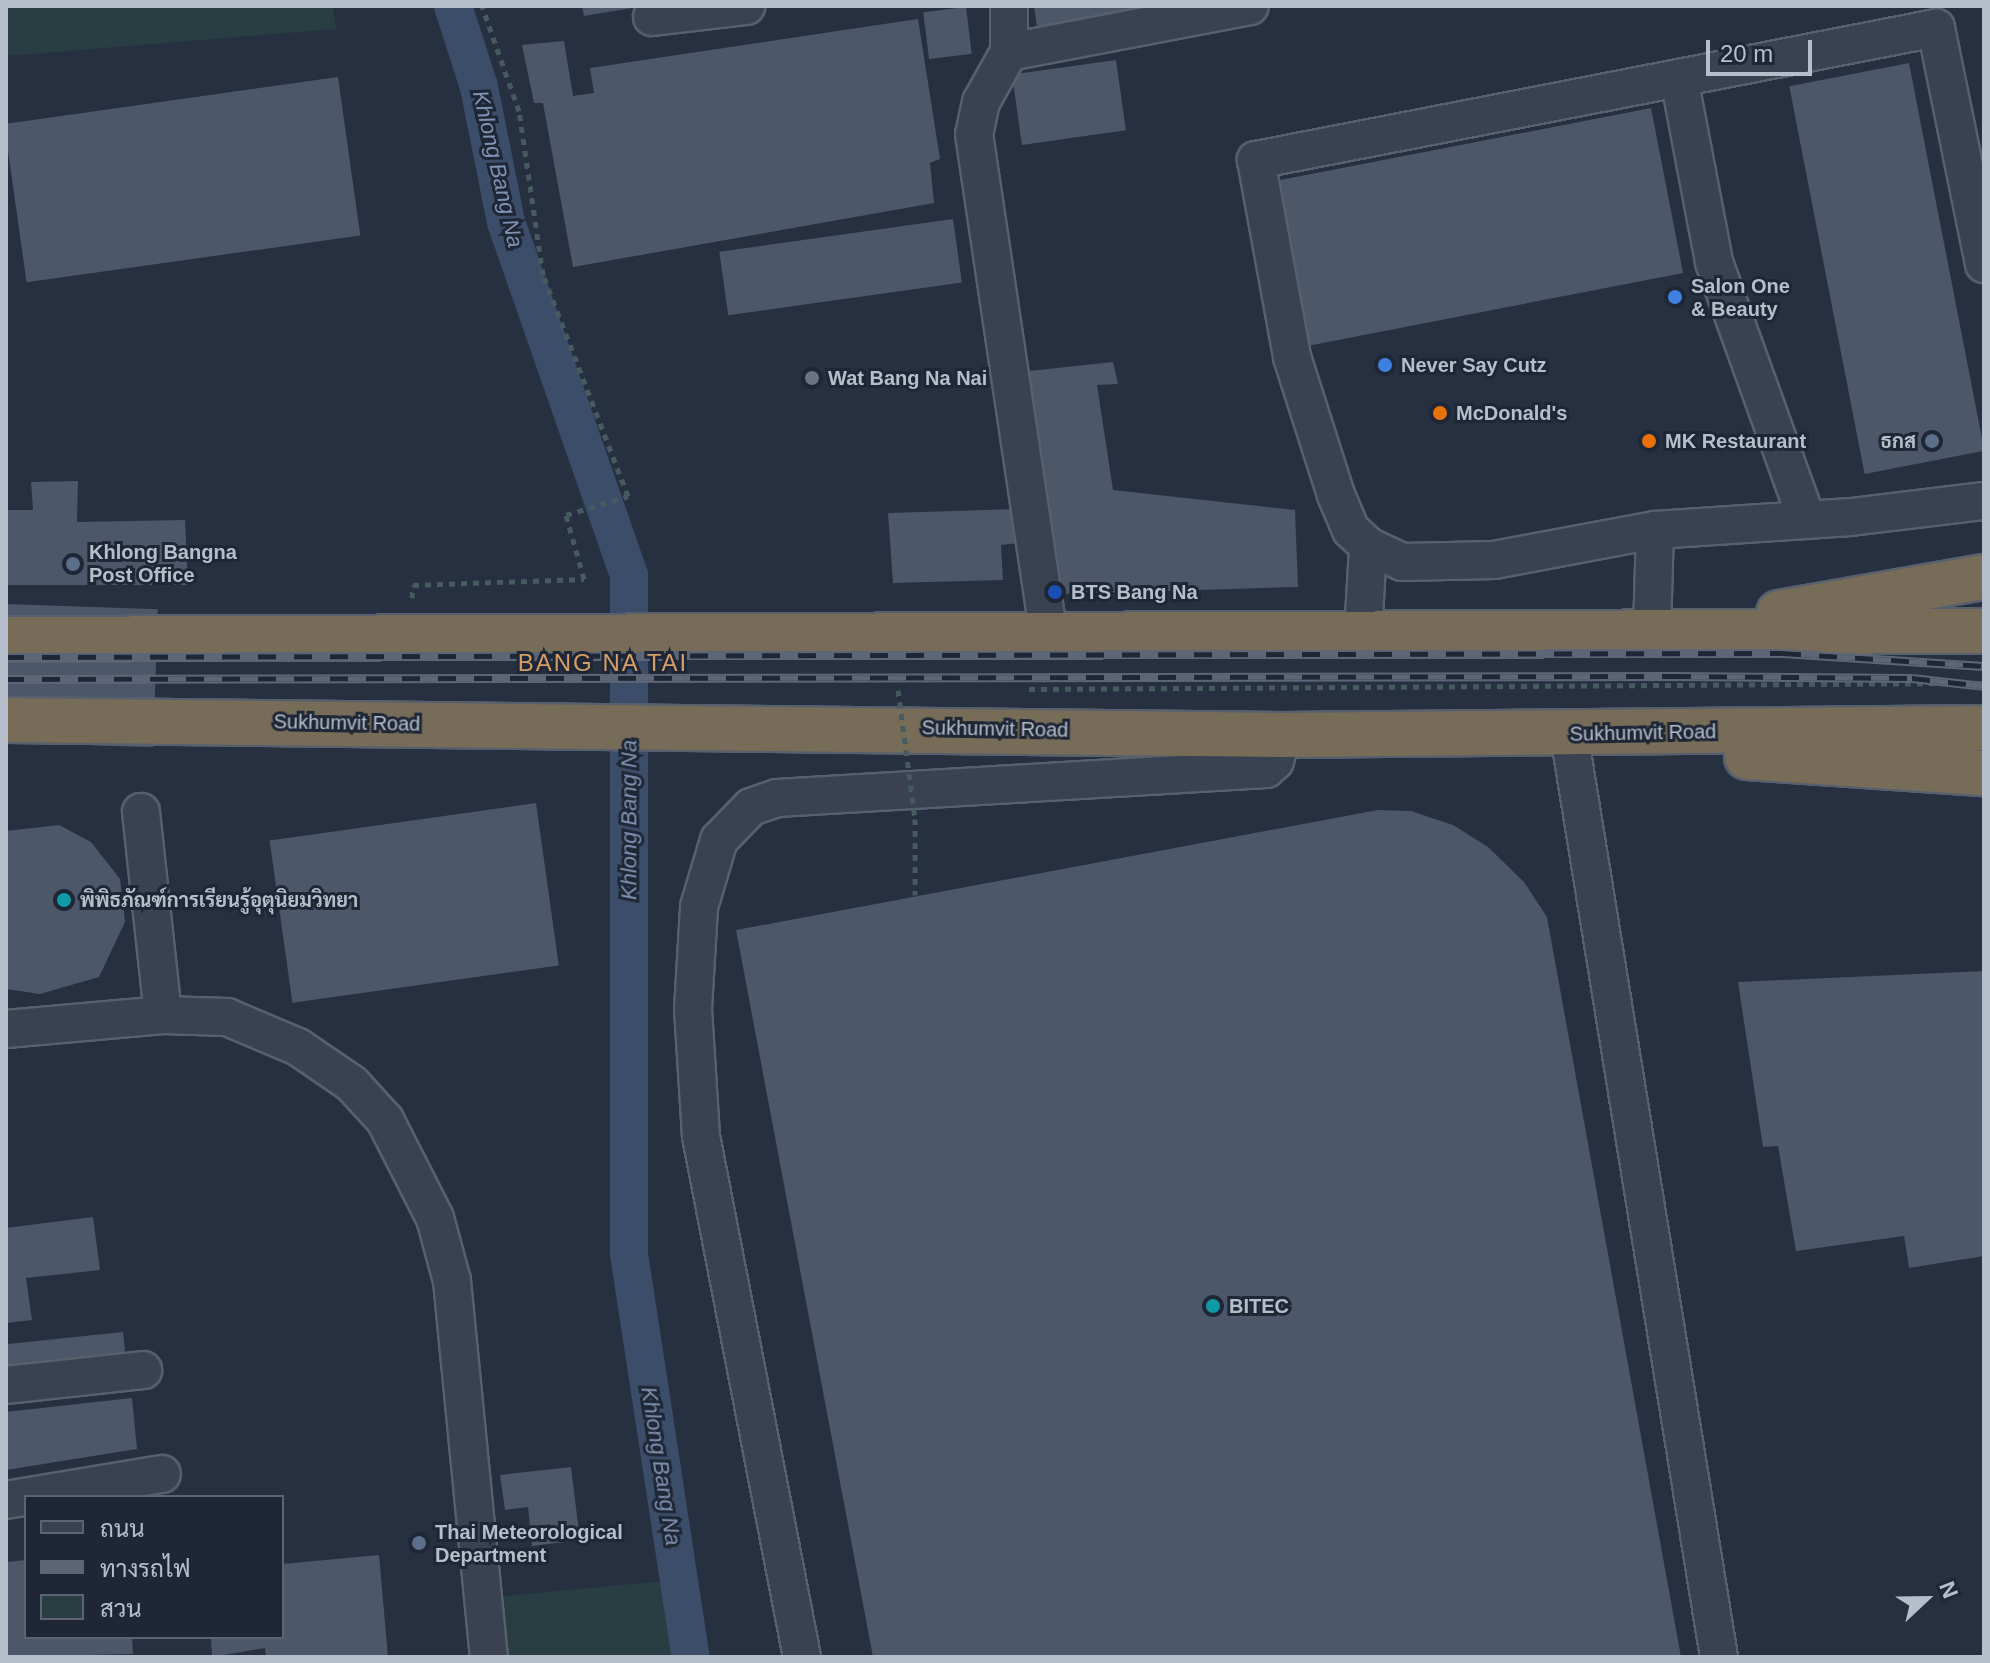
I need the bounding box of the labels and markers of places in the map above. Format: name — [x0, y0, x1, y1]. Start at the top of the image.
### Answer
place label: Salon One & Beauty — [1691, 274, 1790, 321]
marker: Salon One & Beauty — [1666, 288, 1684, 306]
place label: Never Say Cutz — [1401, 353, 1547, 377]
marker: Never Say Cutz — [1376, 356, 1394, 374]
place label: Wat Bang Na Nai — [828, 366, 987, 390]
marker: Wat Bang Na Nai — [803, 369, 821, 387]
place label: McDonald's — [1456, 401, 1567, 425]
marker: McDonald's — [1431, 404, 1449, 422]
place label: MK Restaurant — [1665, 429, 1806, 453]
place label: ธกส — [1880, 429, 1916, 453]
marker: MK Restaurant — [1640, 432, 1658, 450]
marker: ธกส — [1923, 432, 1941, 450]
place label: Khlong Bangna Post Office — [89, 540, 237, 587]
marker: Khlong Bangna Post Office — [64, 555, 82, 573]
place label: BTS Bang Na — [1071, 580, 1198, 604]
marker: BTS Bang Na — [1046, 583, 1064, 601]
place label: พิพิธภัณฑ์การเรียนรู้อุตุนิยมวิทยา — [80, 888, 358, 912]
marker: พิพิธภัณฑ์การเรียนรู้อุตุนิยมวิทยา — [55, 891, 73, 909]
place label: BITEC — [1229, 1294, 1289, 1318]
marker: BITEC — [1204, 1297, 1222, 1315]
place label: Thai Meteorological Department — [435, 1520, 623, 1567]
marker: Thai Meteorological Department — [410, 1534, 428, 1552]

